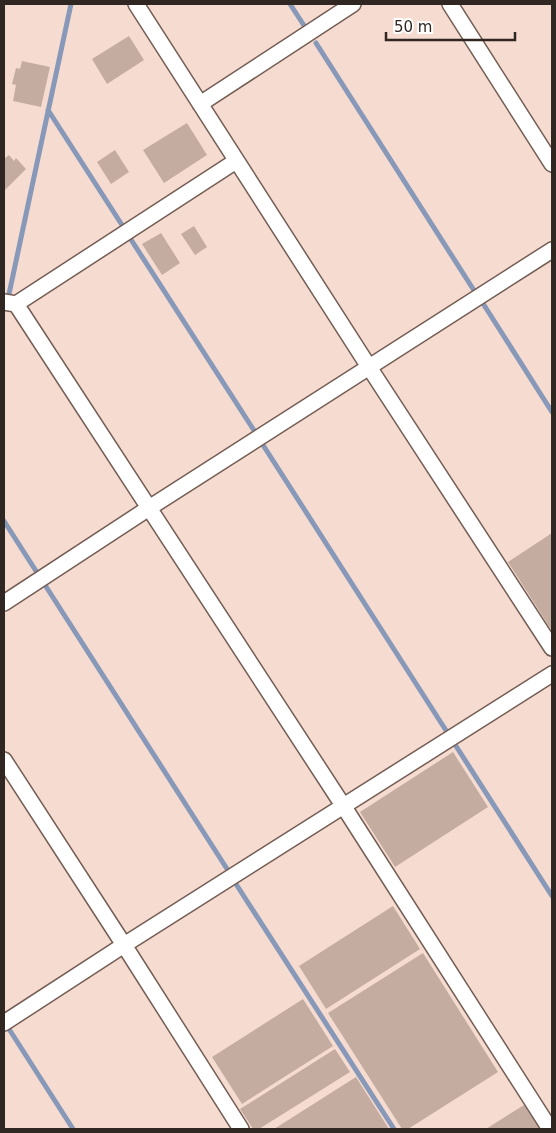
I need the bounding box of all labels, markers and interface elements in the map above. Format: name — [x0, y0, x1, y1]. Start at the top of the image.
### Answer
scale bar — [386, 10, 515, 42]
text: 50 m — [394, 18, 432, 36]

